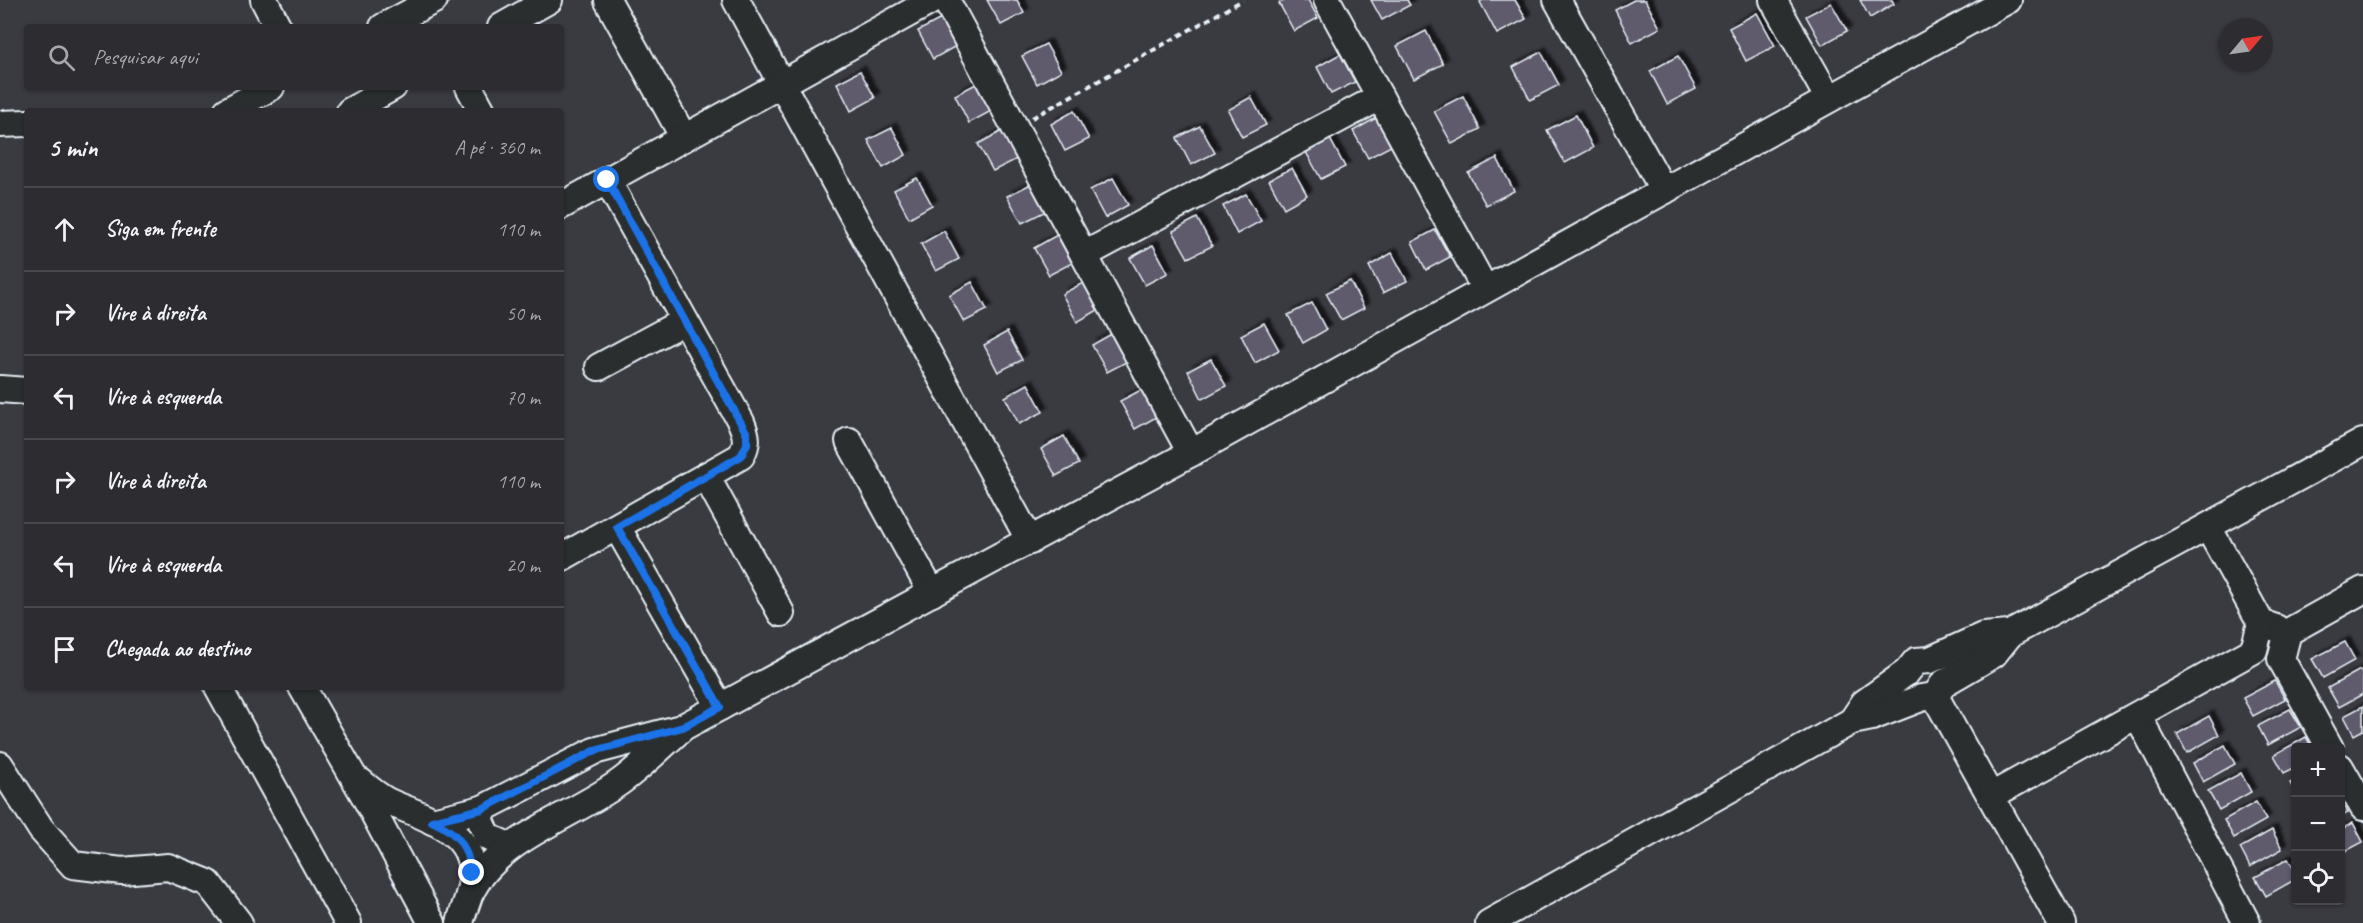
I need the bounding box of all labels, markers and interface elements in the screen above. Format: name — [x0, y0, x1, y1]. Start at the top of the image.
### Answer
north arrow — [2219, 18, 2273, 72]
search box — [24, 24, 564, 90]
icon: search — [45, 41, 78, 74]
text: Pesquisar aqui — [93, 43, 198, 71]
text: 5 min — [48, 131, 97, 164]
text: A pé · 360 m — [455, 135, 540, 160]
route start — [593, 166, 619, 192]
icon: ahead — [48, 213, 81, 246]
text: Siga em frente — [105, 215, 216, 243]
text: 110 m — [497, 217, 540, 242]
icon: right — [48, 297, 81, 330]
text: Vire à direita — [105, 299, 205, 327]
text: 50 m — [506, 301, 540, 326]
icon: left — [48, 381, 81, 414]
text: Vire à esquerda — [105, 383, 221, 411]
text: 70 m — [506, 385, 540, 410]
icon: right — [48, 465, 81, 498]
text: Vire à direita — [105, 467, 205, 495]
text: 110 m — [497, 469, 540, 494]
icon: left — [48, 549, 81, 582]
text: Vire à esquerda — [105, 551, 221, 579]
text: 20 m — [506, 553, 540, 578]
icon: arrive — [48, 633, 81, 666]
text: Chegada ao destino — [105, 635, 250, 663]
map controls — [2291, 743, 2345, 905]
button: + — [2291, 743, 2345, 797]
button: − — [2291, 797, 2345, 851]
button: locate — [2291, 851, 2345, 905]
route end — [458, 859, 484, 885]

